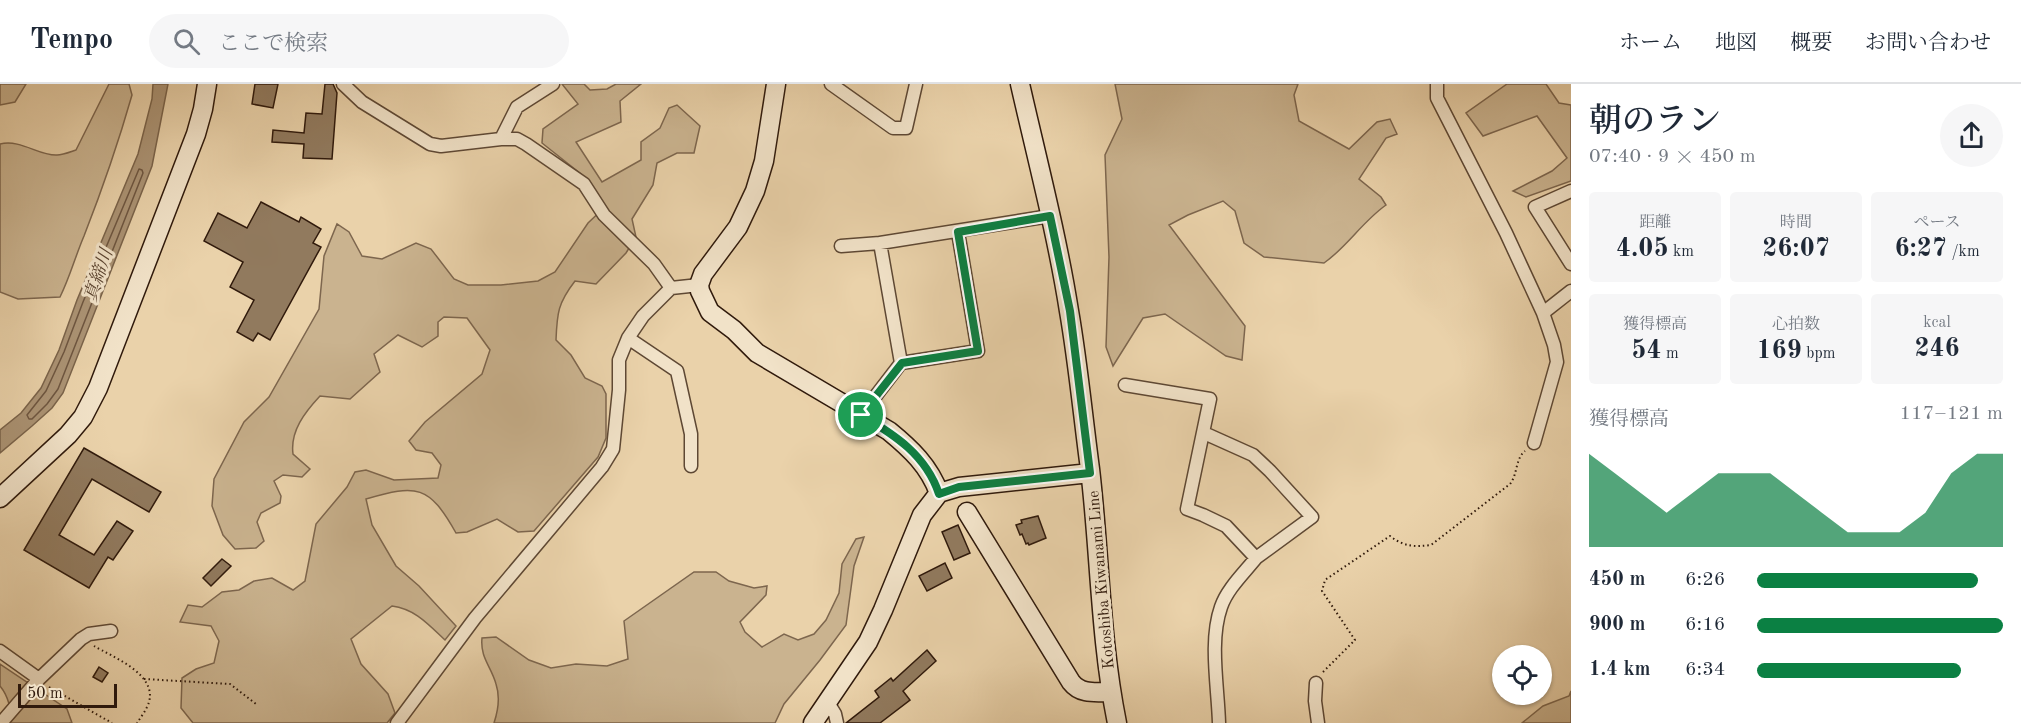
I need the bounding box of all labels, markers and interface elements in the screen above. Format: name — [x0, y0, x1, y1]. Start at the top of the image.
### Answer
search box — [149, 14, 569, 68]
icon: search — [170, 25, 203, 58]
text: Tempo — [30, 27, 113, 55]
text: ここで検索 — [218, 33, 328, 55]
text: ホーム — [1619, 33, 1682, 54]
text: 地図 — [1715, 33, 1757, 54]
text: 概要 — [1790, 33, 1832, 54]
text: お問い合わせ — [1865, 33, 1991, 54]
button: share — [1940, 104, 2003, 167]
text: 朝のラン — [1589, 106, 1721, 139]
text: 07:40 · 9 × 450 m — [1589, 147, 1756, 167]
text: 距離 — [1639, 215, 1671, 231]
text: 時間 — [1780, 215, 1812, 231]
text: ペース — [1913, 215, 1961, 231]
text: 4.05 — [1616, 236, 1669, 262]
text: 26:07 — [1762, 236, 1830, 262]
text: 6:27 — [1894, 236, 1947, 262]
water label: 真締川 — [80, 244, 117, 304]
text: km — [1669, 244, 1694, 260]
text: /km — [1947, 244, 1980, 260]
text: kcal — [1923, 315, 1951, 331]
text: 獲得標高 — [1623, 317, 1687, 333]
text: 心拍数 — [1772, 317, 1820, 333]
text: 246 — [1914, 336, 1960, 362]
text: 54 — [1631, 338, 1661, 364]
text: 169 — [1757, 338, 1802, 364]
text: m — [1661, 346, 1679, 362]
text: bpm — [1802, 346, 1835, 362]
pin — [835, 389, 886, 440]
icon: arrive — [844, 398, 877, 431]
text: 117–121 m — [1900, 404, 2003, 424]
text: 獲得標高 — [1589, 410, 1669, 430]
street label: Kotoshiba Kiwanami Line — [1086, 490, 1118, 670]
text: 450 m — [1589, 570, 1645, 590]
text: 6:26 — [1685, 570, 1725, 590]
text: 900 m — [1589, 615, 1645, 635]
text: 6:16 — [1685, 615, 1725, 635]
map controls — [1492, 645, 1552, 705]
button: locate — [1492, 645, 1552, 705]
text: 1.4 km — [1589, 660, 1651, 680]
text: 6:34 — [1685, 660, 1725, 680]
scale bar — [18, 681, 117, 708]
text: 50 m — [27, 686, 63, 702]

